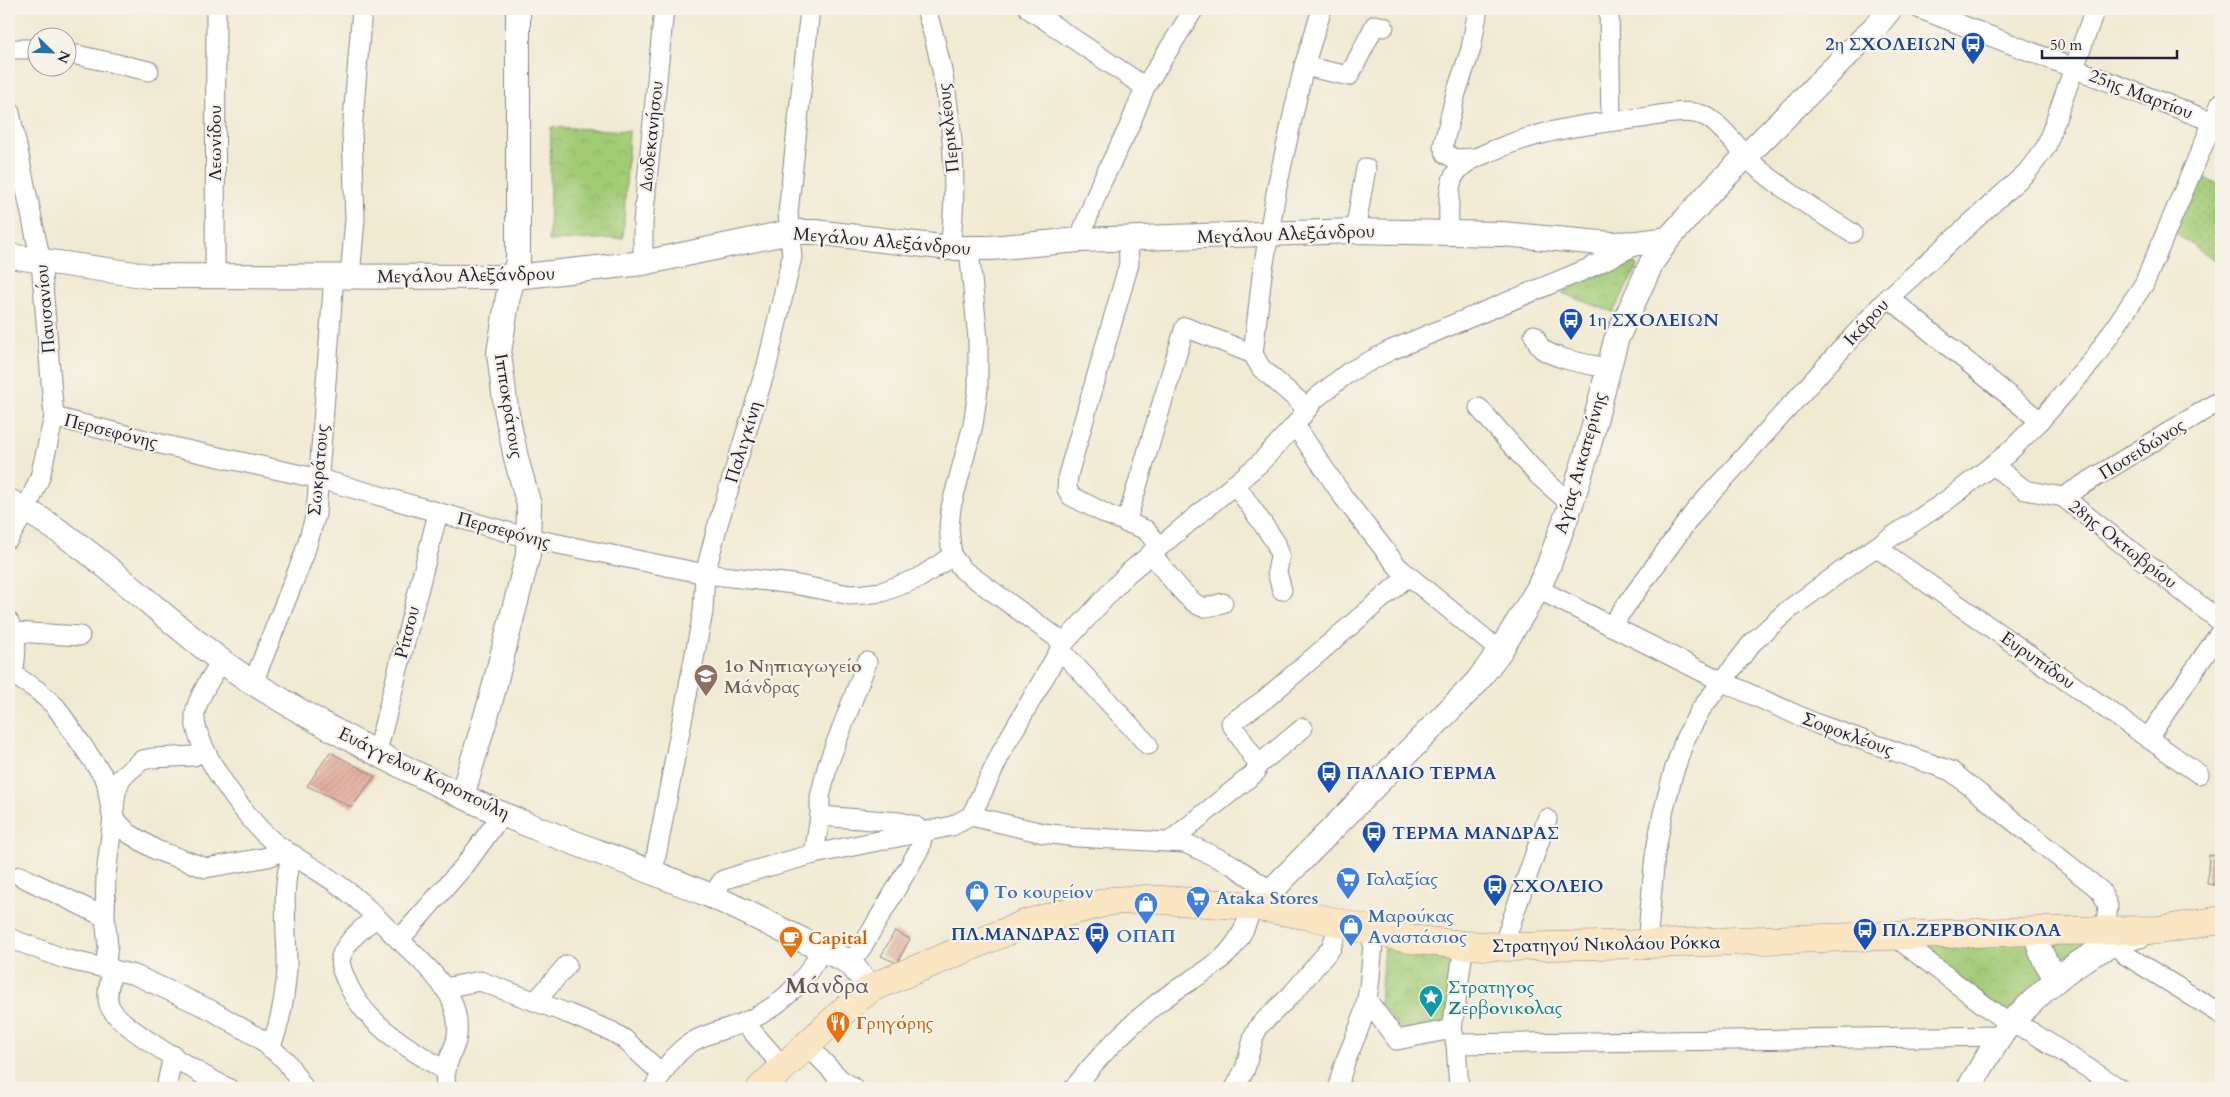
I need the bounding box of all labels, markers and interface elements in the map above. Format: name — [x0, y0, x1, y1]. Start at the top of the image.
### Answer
north arrow — [28, 28, 78, 78]
scale bar — [2042, 28, 2178, 60]
bus stop icon: 2η ΣΧΟΛΕΙΩΝ — [1960, 31, 1986, 65]
place label: 2η ΣΧΟΛΕΙΩΝ — [1825, 32, 1956, 57]
text: 50 m — [2050, 35, 2082, 55]
text: N — [52, 48, 75, 66]
street label: 25ης Μαρτίου — [2085, 63, 2196, 126]
street label: Δωδεκανήσου — [633, 80, 670, 193]
street label: Περικλέους — [931, 82, 966, 174]
street label: Λεωνίδου — [203, 105, 228, 181]
street label: Μεγάλου Αλεξάνδρου — [1197, 219, 1375, 250]
street label: Μεγάλου Αλεξάνδρου — [792, 221, 972, 262]
street label: Μεγάλου Αλεξάνδρου — [377, 261, 555, 290]
street label: Παυσανίου — [29, 263, 62, 355]
street label: Ικάρου — [1838, 293, 1895, 351]
bus stop icon: 1η ΣΧΟΛΕΙΩΝ — [1558, 307, 1584, 341]
place label: 1η ΣΧΟΛΕΙΩΝ — [1588, 308, 1719, 333]
street label: Ιπποκράτους — [488, 352, 529, 461]
street label: Αγίας Αικατερίνης — [1548, 389, 1613, 537]
street label: Παλιγκίνη — [719, 398, 768, 486]
street label: Περσεφόνης — [61, 408, 161, 455]
street label: Ποσειδώνος — [2094, 413, 2190, 486]
street label: Σωκράτους — [302, 423, 335, 517]
street label: 28ης Οκτωβρίου — [2063, 494, 2182, 595]
street label: Περσεφόνης — [454, 506, 554, 555]
street label: Ρίτσου — [389, 603, 426, 661]
street label: Ευρυπίδου — [1995, 626, 2080, 695]
place label: 1ο Νηπιαγωγείο Μάνδρας — [724, 654, 862, 700]
school or university icon: 1ο Νηπιαγωγείο Μάνδρας — [693, 663, 719, 697]
street label: Σοφοκλέους — [1799, 706, 1897, 763]
street label: Ευάγγελου Κοροπούλη — [334, 721, 514, 826]
bus stop icon: ΠΑΛΑΙΟ ΤΕΡΜΑ — [1316, 760, 1342, 794]
place label: ΠΑΛΑΙΟ ΤΕΡΜΑ — [1346, 761, 1497, 786]
bus stop icon: ΤΕΡΜΑ ΜΑΝΔΡΑΣ — [1361, 820, 1387, 854]
place label: ΤΕΡΜΑ ΜΑΝΔΡΑΣ — [1392, 821, 1559, 846]
supermarket icon: Γαλαξίας — [1335, 866, 1361, 900]
place label: Γαλαξίας — [1366, 867, 1438, 892]
bus stop icon: ΣΧΟΛΕΙΟ — [1482, 873, 1508, 907]
place label: ΣΧΟΛΕΙΟ — [1512, 874, 1604, 899]
shop icon: Το κουρείον — [964, 879, 990, 913]
place label: Το κουρείον — [994, 880, 1093, 905]
supermarket icon: Ataka Stores — [1185, 885, 1211, 919]
place label: Ataka Stores — [1216, 886, 1318, 911]
shop icon: ΟΠΑΠ — [1133, 891, 1159, 925]
place label: Μαρούκας Αναστάσιος — [1368, 904, 1467, 950]
shop icon: Μαρούκας Αναστάσιος — [1338, 913, 1364, 947]
bus stop icon: ΠΛ.ΖΕΡΒΟΝΙΚΟΛΑ — [1852, 917, 1878, 951]
place label: ΠΛ.ΖΕΡΒΟΝΙΚΟΛΑ — [1882, 918, 2062, 943]
bus stop icon: ΠΛ.ΜΑΝΔΡΑΣ — [1084, 921, 1110, 955]
place label: ΠΛ.ΜΑΝΔΡΑΣ — [951, 922, 1080, 947]
place label: ΟΠΑΠ — [1116, 924, 1176, 949]
cafe icon: Capital — [778, 925, 804, 959]
place label: Capital — [808, 926, 867, 951]
street label: Στρατηγού Νικολάου Ρόκκα — [1492, 930, 1721, 959]
district label: Μάνδρα — [785, 971, 869, 1001]
place label: Στρατηγος Ζερβονικολας — [1448, 975, 1563, 1021]
place icon: Στρατηγος Ζερβονικολας — [1418, 984, 1444, 1018]
restaurant icon: Γρηγόρης — [825, 1010, 851, 1044]
place label: Γρηγόρης — [856, 1011, 934, 1036]

